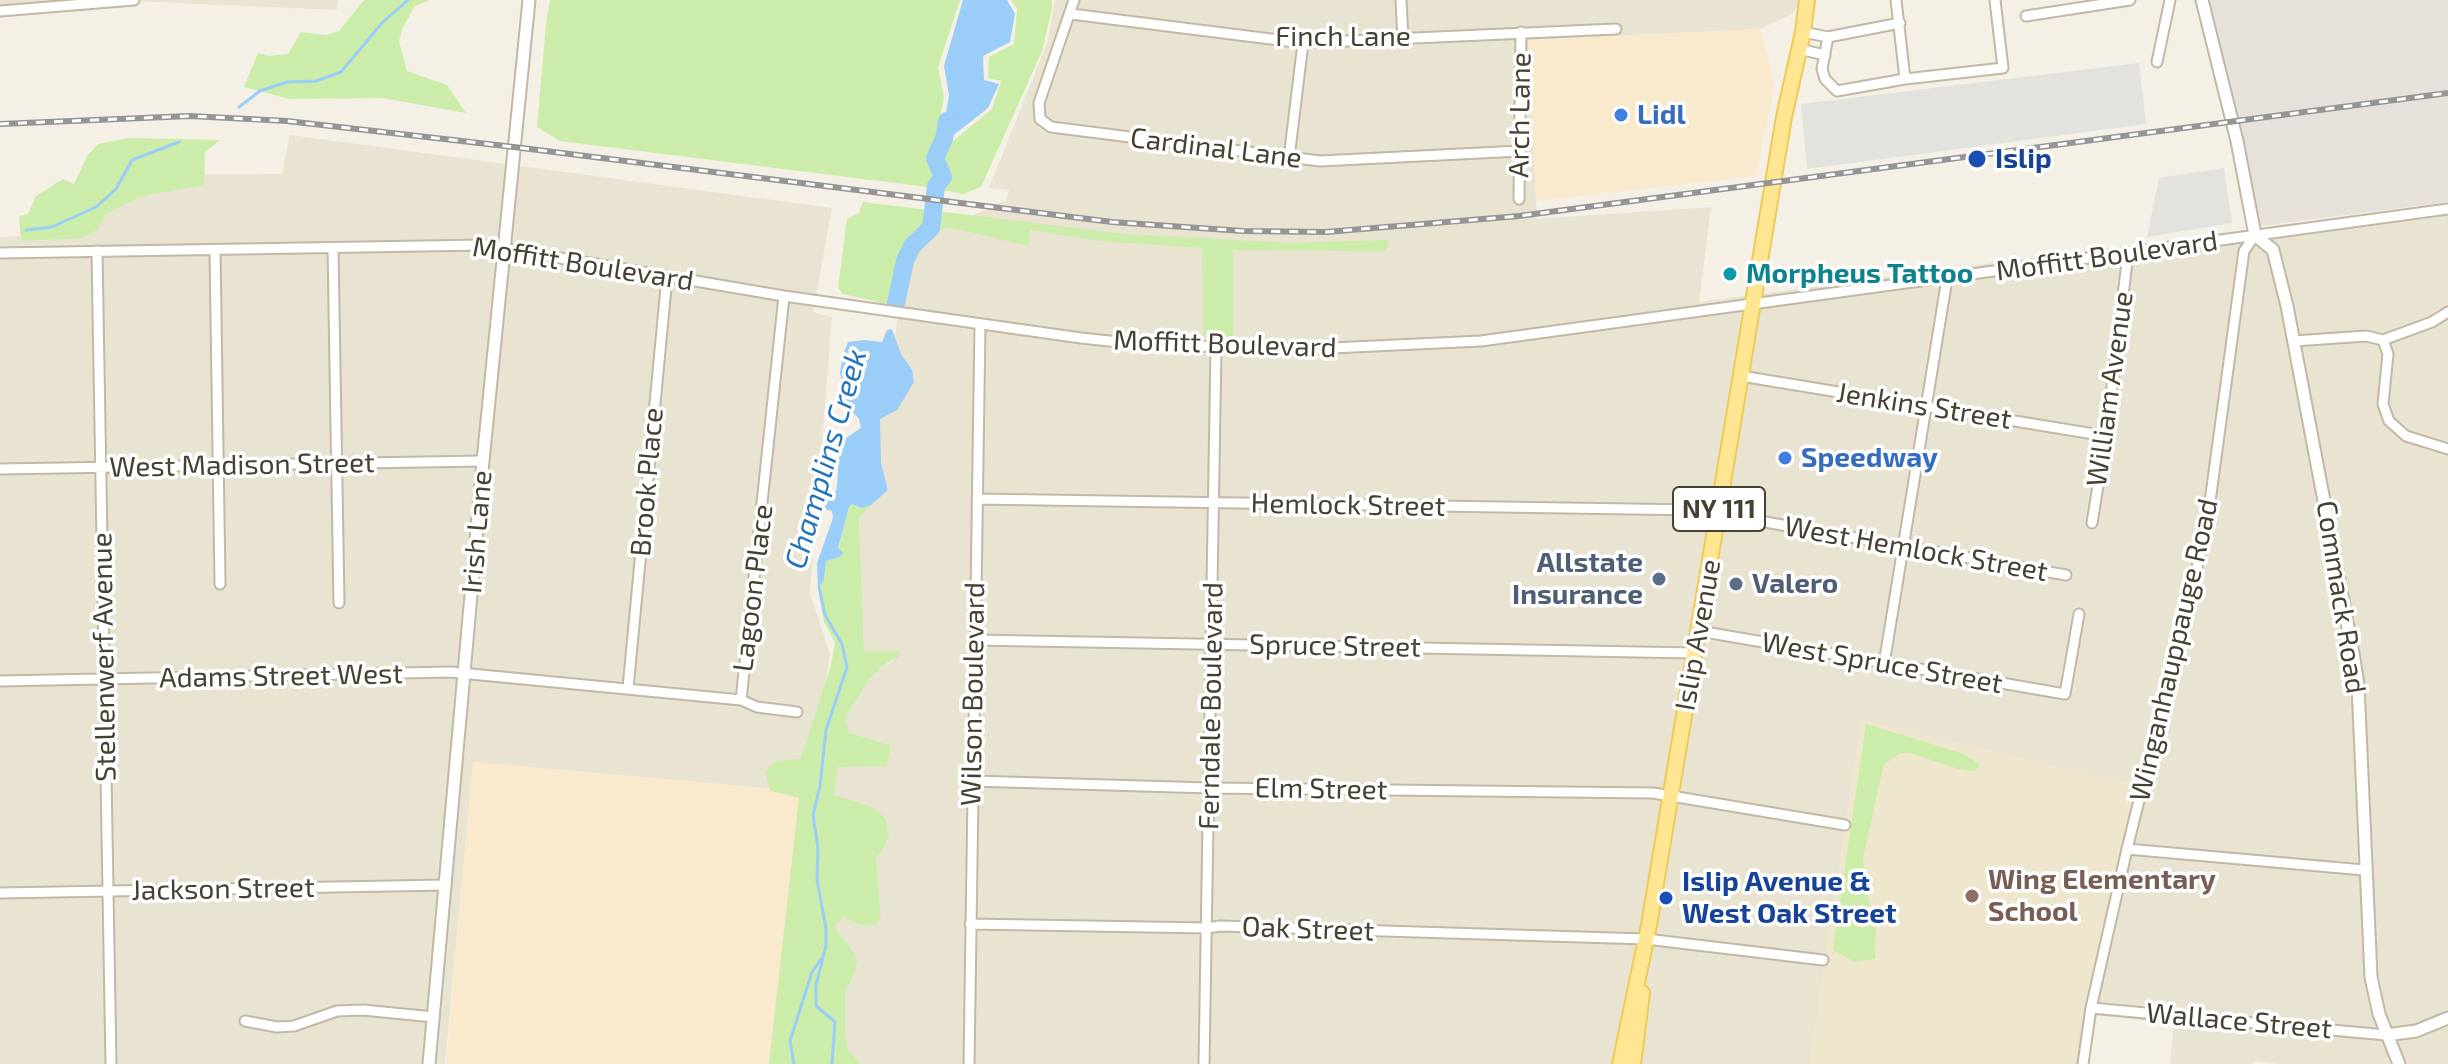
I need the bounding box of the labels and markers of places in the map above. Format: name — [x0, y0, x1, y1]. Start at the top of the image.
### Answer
place label: Lidl — [1637, 98, 1686, 132]
marker: Lidl — [1612, 106, 1630, 124]
place label: Islip — [1995, 142, 2052, 176]
marker: Islip — [1966, 148, 1988, 170]
place label: Morpheus Tattoo — [1746, 257, 1973, 291]
marker: Morpheus Tattoo — [1721, 265, 1739, 283]
place label: Speedway — [1801, 441, 1938, 475]
marker: Speedway — [1776, 449, 1794, 467]
place label: Allstate Insurance — [1512, 546, 1643, 612]
place label: Valero — [1752, 567, 1838, 601]
marker: Allstate Insurance — [1650, 570, 1668, 588]
marker: Valero — [1727, 575, 1745, 593]
place label: Wing Elementary School — [1988, 863, 2216, 929]
place label: Islip Avenue & West Oak Street — [1682, 865, 1897, 931]
marker: Wing Elementary School — [1963, 887, 1981, 905]
marker: Islip Avenue & West Oak Street — [1657, 889, 1675, 907]

